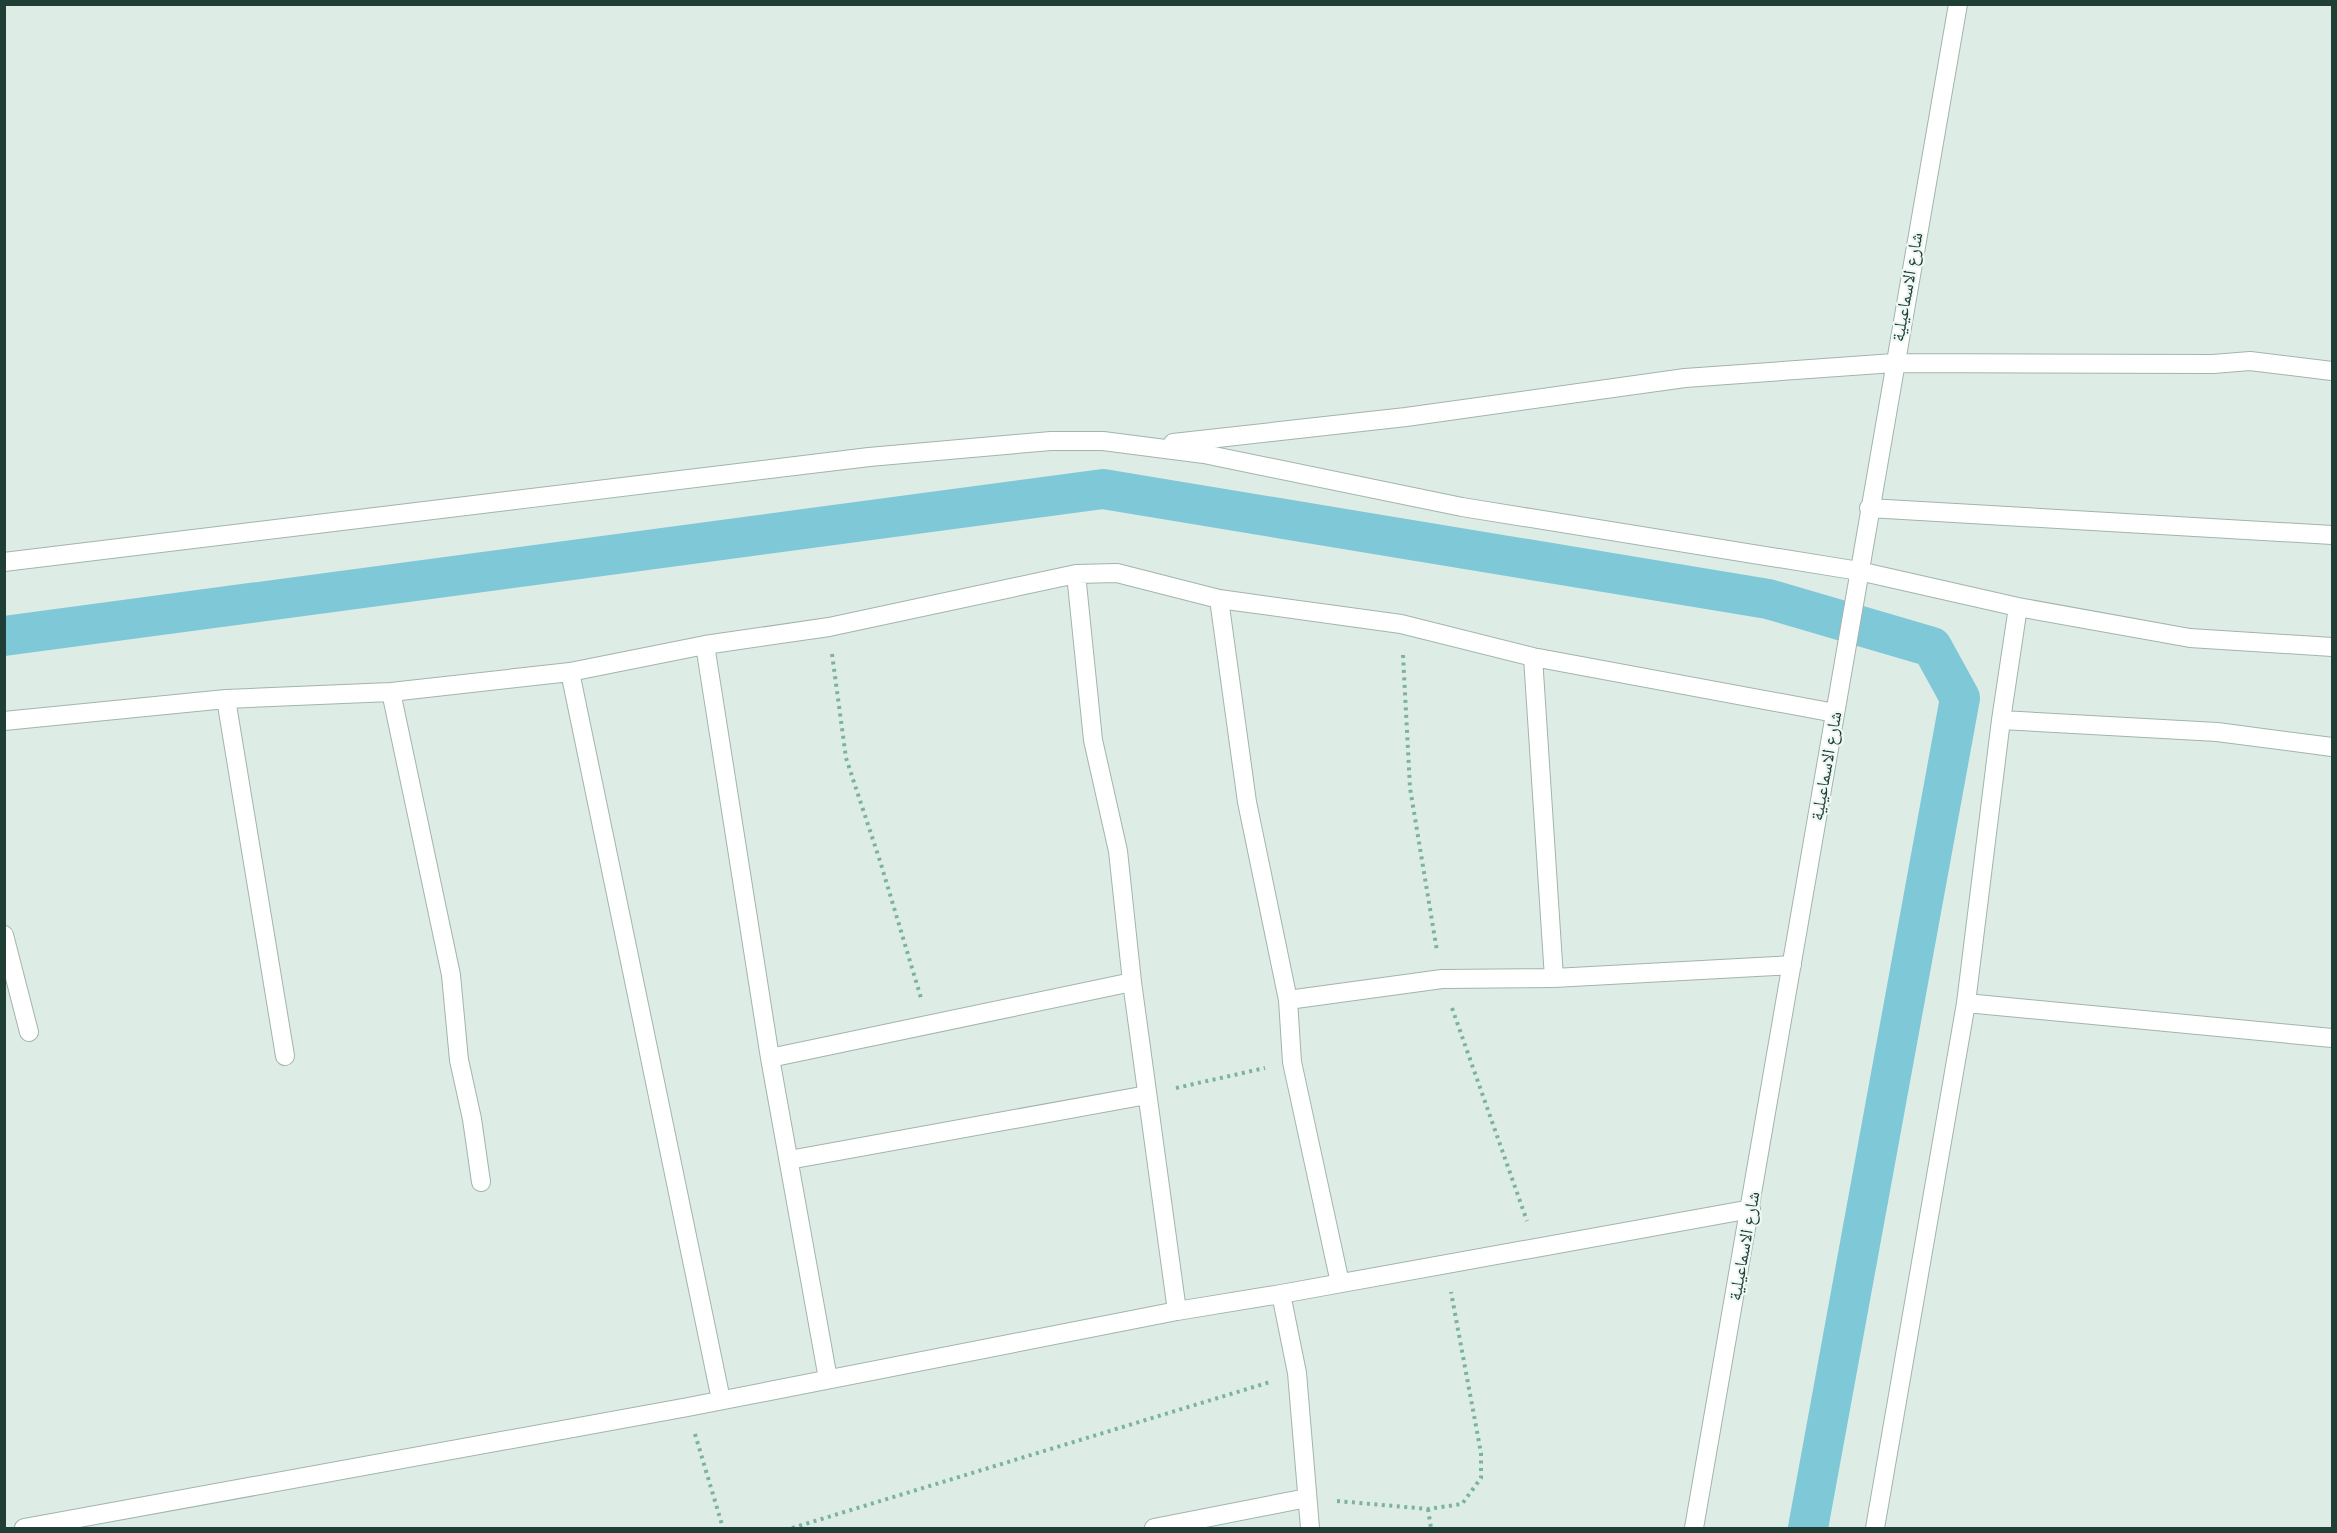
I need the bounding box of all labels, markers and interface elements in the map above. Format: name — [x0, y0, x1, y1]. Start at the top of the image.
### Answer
street label: شارع الاسماعيلية — [1887, 231, 1927, 343]
street label: شارع الاسماعيلية — [1806, 710, 1846, 822]
street label: شارع الاسماعيلية — [1724, 1190, 1764, 1302]

